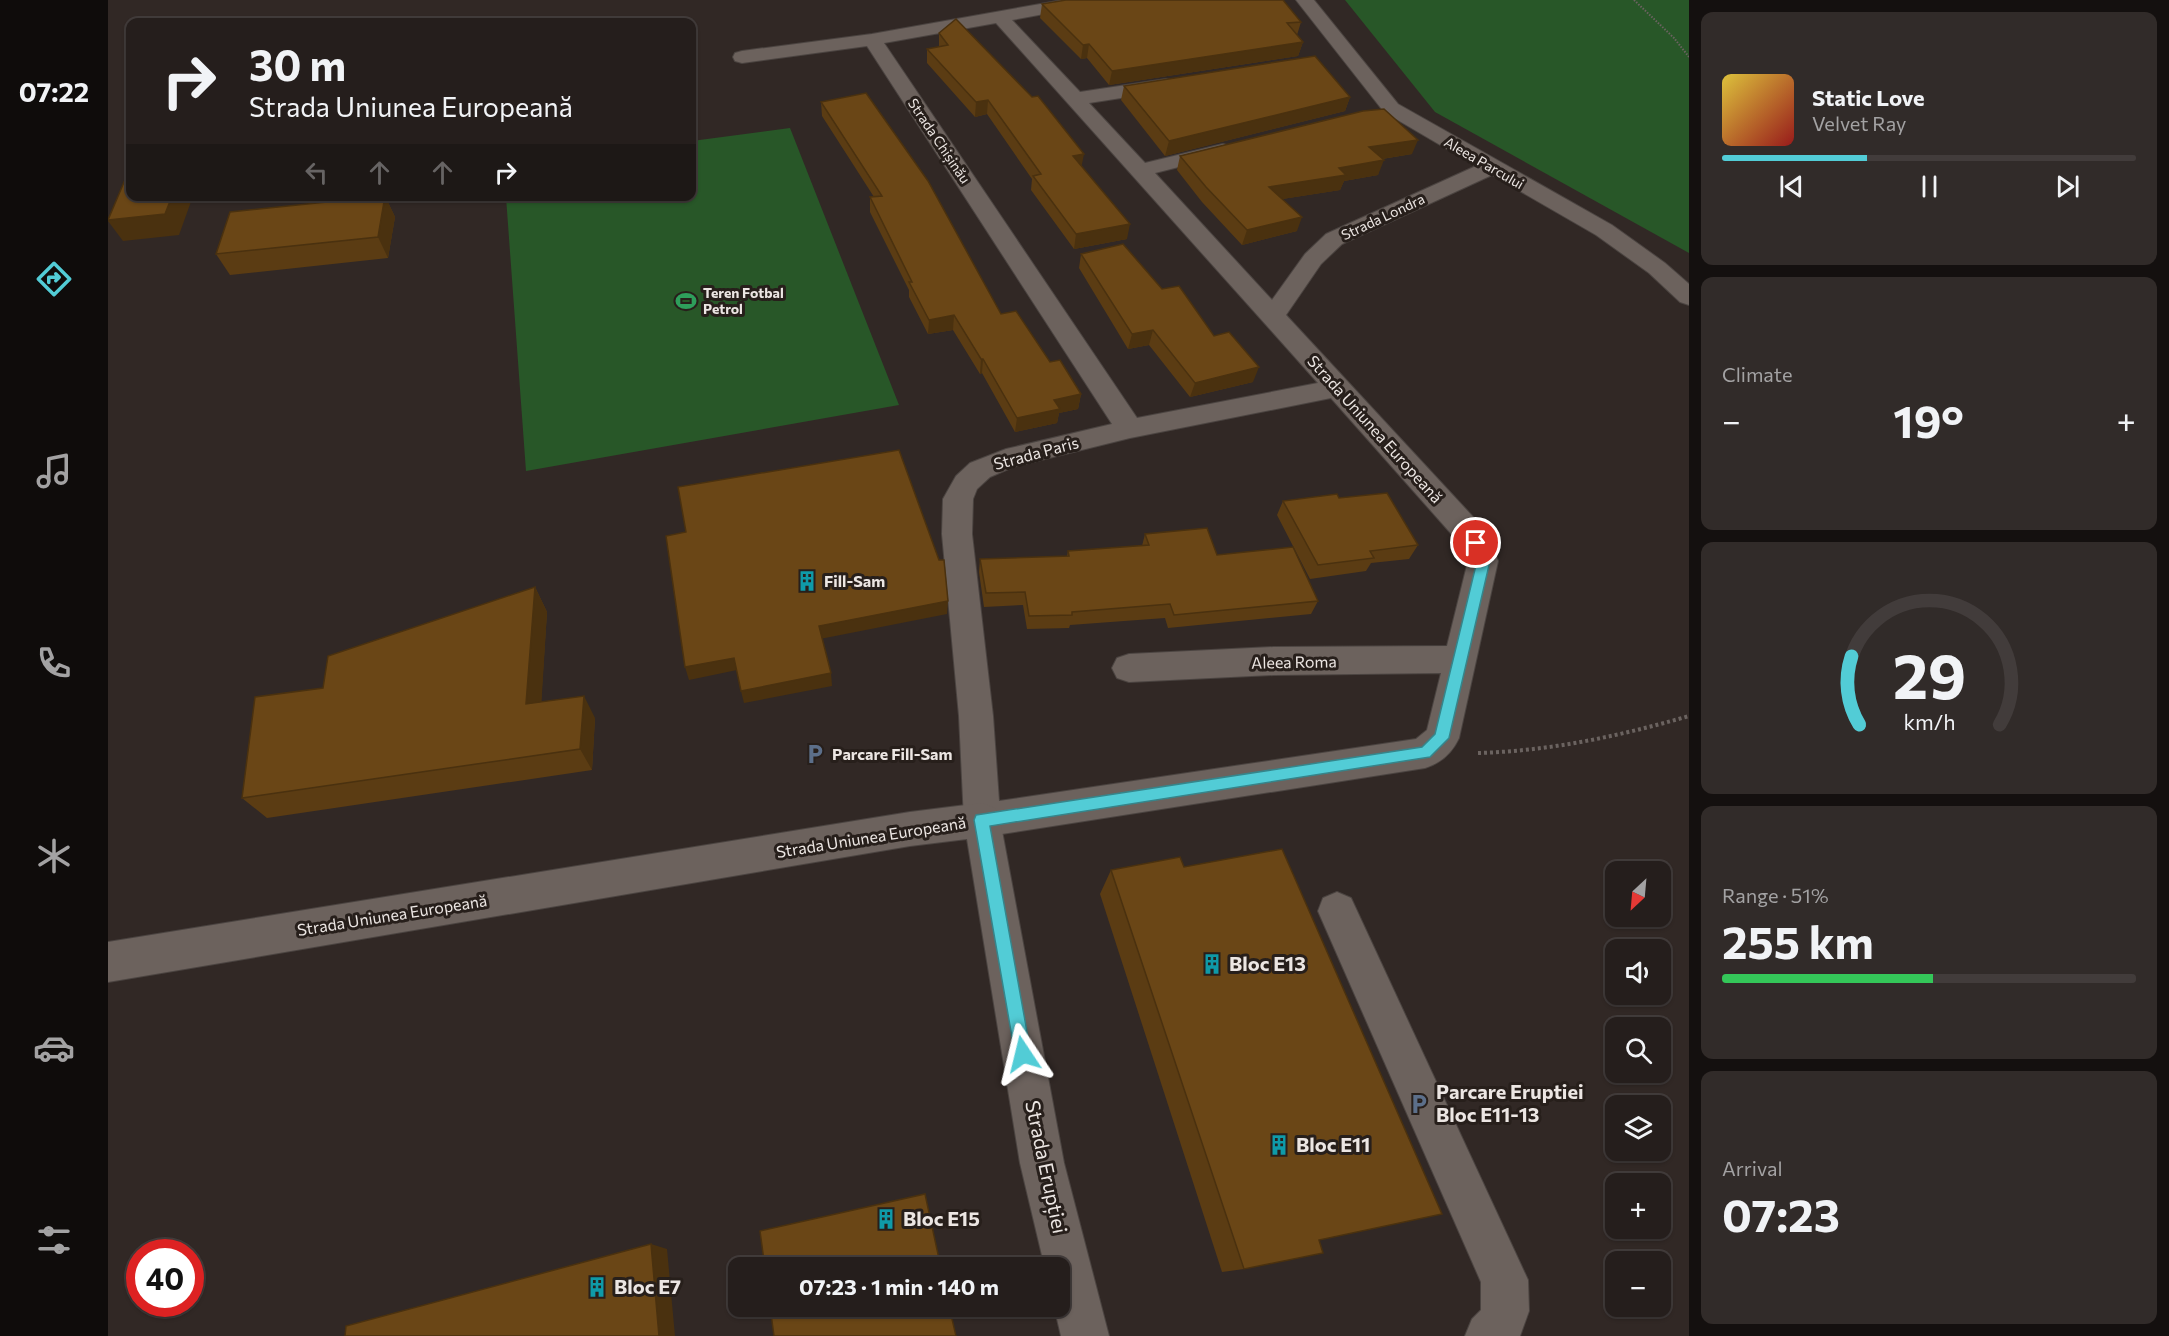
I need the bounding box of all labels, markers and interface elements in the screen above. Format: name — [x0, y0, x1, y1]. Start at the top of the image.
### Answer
text: 30 m — [249, 38, 346, 90]
icon: right — [150, 42, 228, 120]
text: 07:22 — [19, 75, 89, 108]
text: Static Love — [1812, 84, 1925, 111]
text: Strada Uniunea Europeană — [249, 90, 573, 123]
street label: Strada Chișinău — [904, 95, 974, 187]
text: Velvet Ray — [1812, 111, 1906, 135]
street label: Aleea Parcului — [1441, 133, 1527, 192]
icon: left — [300, 156, 333, 189]
icon: ahead — [363, 156, 396, 189]
icon: ahead — [426, 156, 459, 189]
icon: right — [489, 156, 522, 189]
icon: previous — [1775, 170, 1808, 203]
icon: pause — [1913, 170, 1946, 203]
icon: next — [2051, 170, 2084, 203]
street label: Strada Londra — [1338, 190, 1427, 243]
icon: directions — [33, 258, 75, 300]
place label: Teren Fotbal Petrol — [703, 284, 784, 317]
sports icon: Teren Fotbal Petrol — [674, 289, 698, 313]
street label: Strada Uniunea Europeană — [1304, 351, 1447, 506]
text: Climate — [1722, 362, 1792, 386]
text: 19° — [1893, 392, 1964, 447]
text: − — [1722, 399, 1741, 440]
text: + — [2117, 399, 2136, 440]
street label: Strada Paris — [991, 432, 1080, 473]
icon: music — [33, 450, 75, 492]
pin — [1450, 517, 1501, 568]
icon: arrive — [1459, 526, 1492, 559]
building icon: Fill-Sam — [795, 569, 819, 593]
place label: Fill-Sam — [824, 571, 885, 590]
text: 29 — [1892, 636, 1966, 712]
icon: phone — [33, 642, 75, 684]
street label: Aleea Roma — [1251, 651, 1337, 672]
text: km/h — [1903, 708, 1955, 734]
parking icon: Parcare Fill-Sam — [803, 742, 827, 766]
place label: Parcare Fill-Sam — [832, 744, 953, 763]
street label: Strada Uniunea Europeană — [775, 812, 967, 861]
icon: climate — [33, 835, 75, 877]
north arrow — [1605, 861, 1671, 927]
map controls — [1605, 861, 1671, 1317]
text: Range · 51% — [1722, 883, 1829, 907]
street label: Strada Uniunea Europeană — [296, 890, 488, 939]
text: 255 km — [1722, 913, 1874, 968]
button: sound — [1605, 939, 1671, 1005]
place label: Bloc E13 — [1229, 951, 1306, 975]
building icon: Bloc E13 — [1200, 952, 1224, 976]
button: search — [1605, 1017, 1671, 1083]
position arrow — [991, 1022, 1055, 1086]
icon: car — [33, 1027, 75, 1069]
place label: Parcare Eruptiei Bloc E11-13 — [1436, 1079, 1584, 1126]
parking icon: Parcare Eruptiei Bloc E11-13 — [1407, 1092, 1431, 1116]
button: layers — [1605, 1095, 1671, 1161]
street label: Strada Erupției — [1019, 1098, 1073, 1236]
place label: Bloc E11 — [1296, 1132, 1370, 1156]
building icon: Bloc E11 — [1267, 1133, 1291, 1157]
text: Arrival — [1722, 1156, 1783, 1180]
button: + — [1605, 1173, 1671, 1239]
text: 07:23 — [1722, 1186, 1840, 1241]
place label: Bloc E15 — [903, 1206, 980, 1230]
building icon: Bloc E15 — [874, 1207, 898, 1231]
icon: filters — [33, 1219, 75, 1261]
speed limit sign: 40 — [126, 1239, 204, 1317]
button: − — [1605, 1251, 1671, 1317]
text: 07:23 · 1 min · 140 m — [799, 1273, 999, 1300]
place label: Bloc E7 — [614, 1274, 681, 1298]
building icon: Bloc E7 — [585, 1275, 609, 1299]

